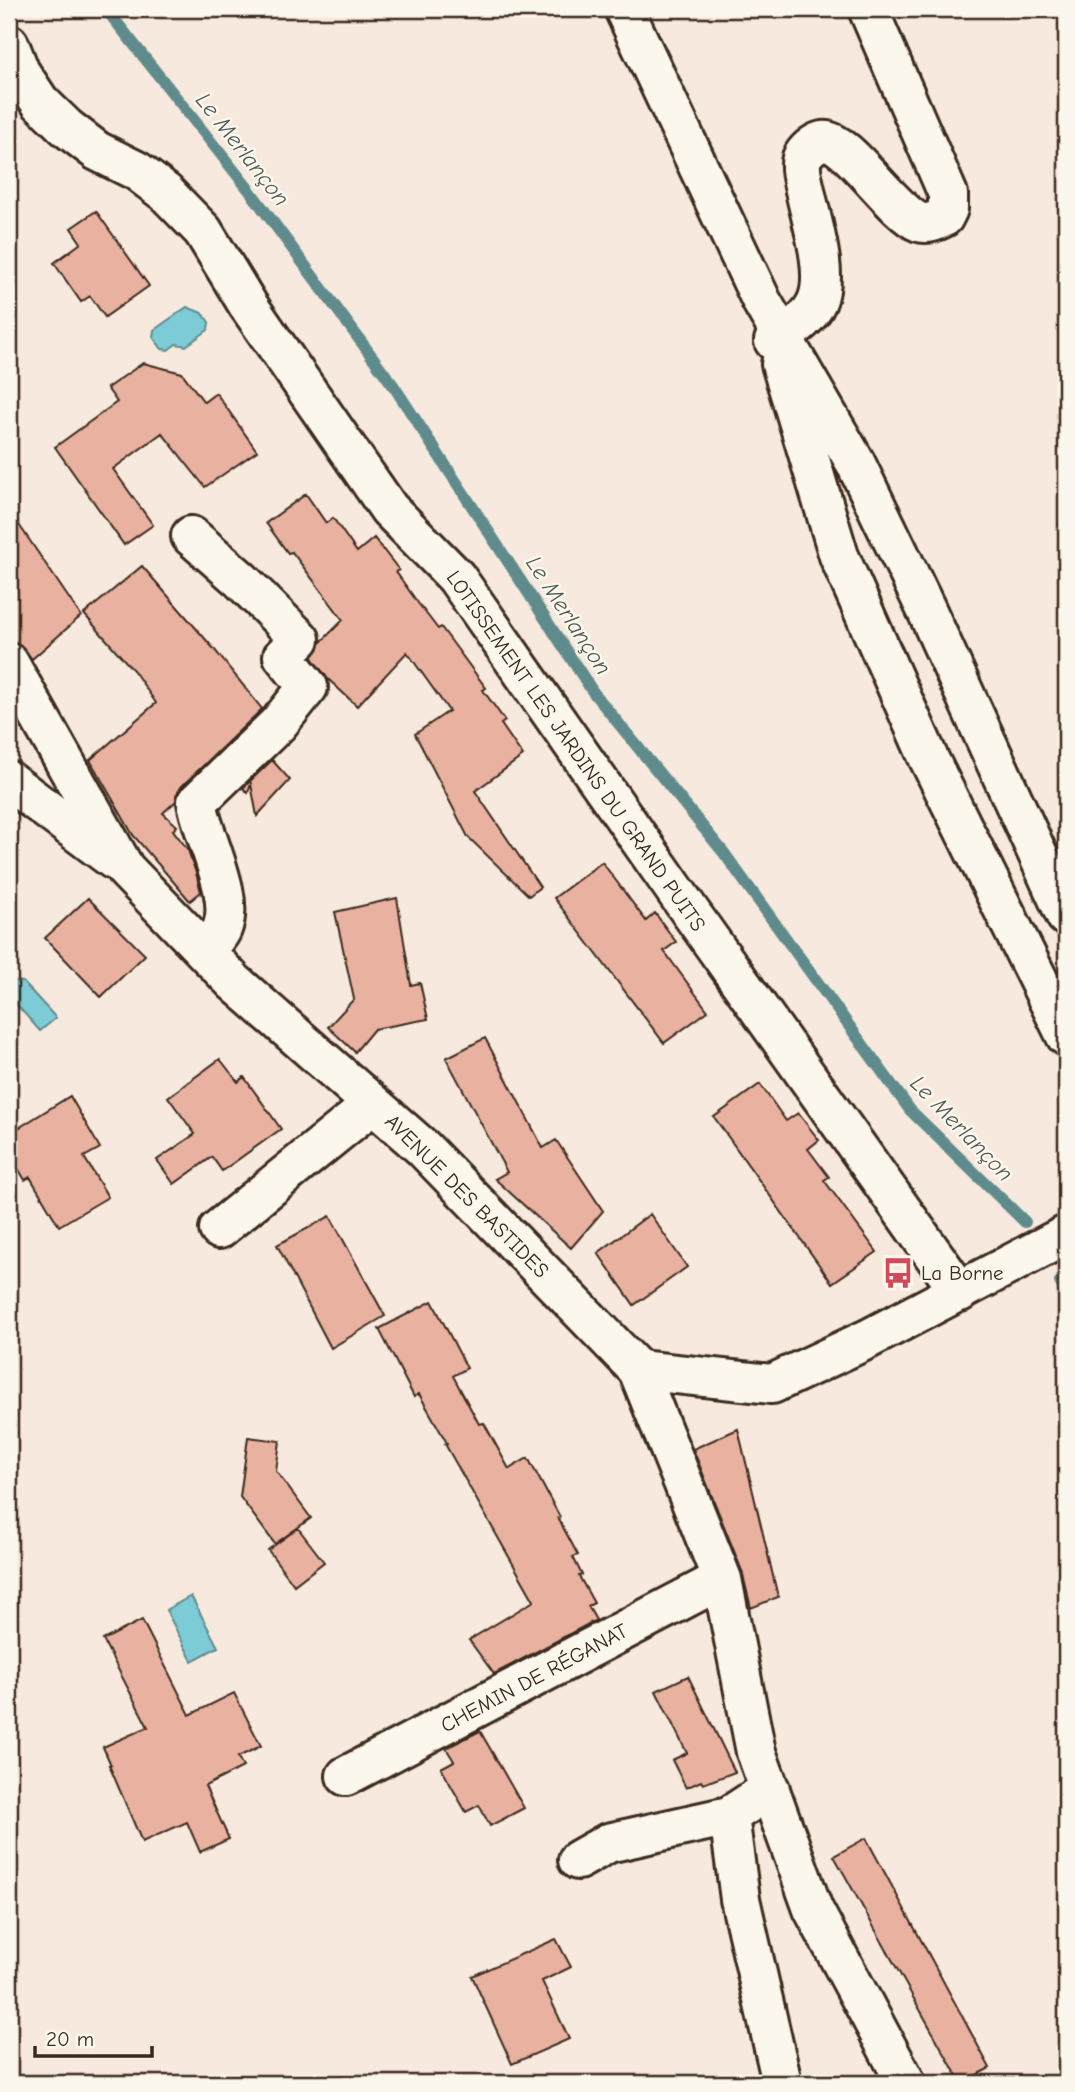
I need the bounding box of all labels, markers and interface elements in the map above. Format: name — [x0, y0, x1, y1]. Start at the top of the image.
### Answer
water label: Le Merlançon — [190, 87, 295, 211]
water label: Le Merlançon — [520, 551, 617, 680]
street label: LOTISSEMENT LES JARDINS DU GRAND PUITS — [442, 566, 710, 936]
water label: Le Merlançon — [905, 1070, 1019, 1187]
street label: AVENUE DES BASTIDES — [380, 1109, 554, 1283]
bus stop icon: La Borne — [881, 1256, 915, 1290]
place label: La Borne — [921, 1261, 1004, 1285]
street label: CHEMIN DE RÉGANAT — [437, 1619, 631, 1737]
scale bar — [35, 2015, 152, 2059]
text: 20 m — [46, 2027, 94, 2051]

